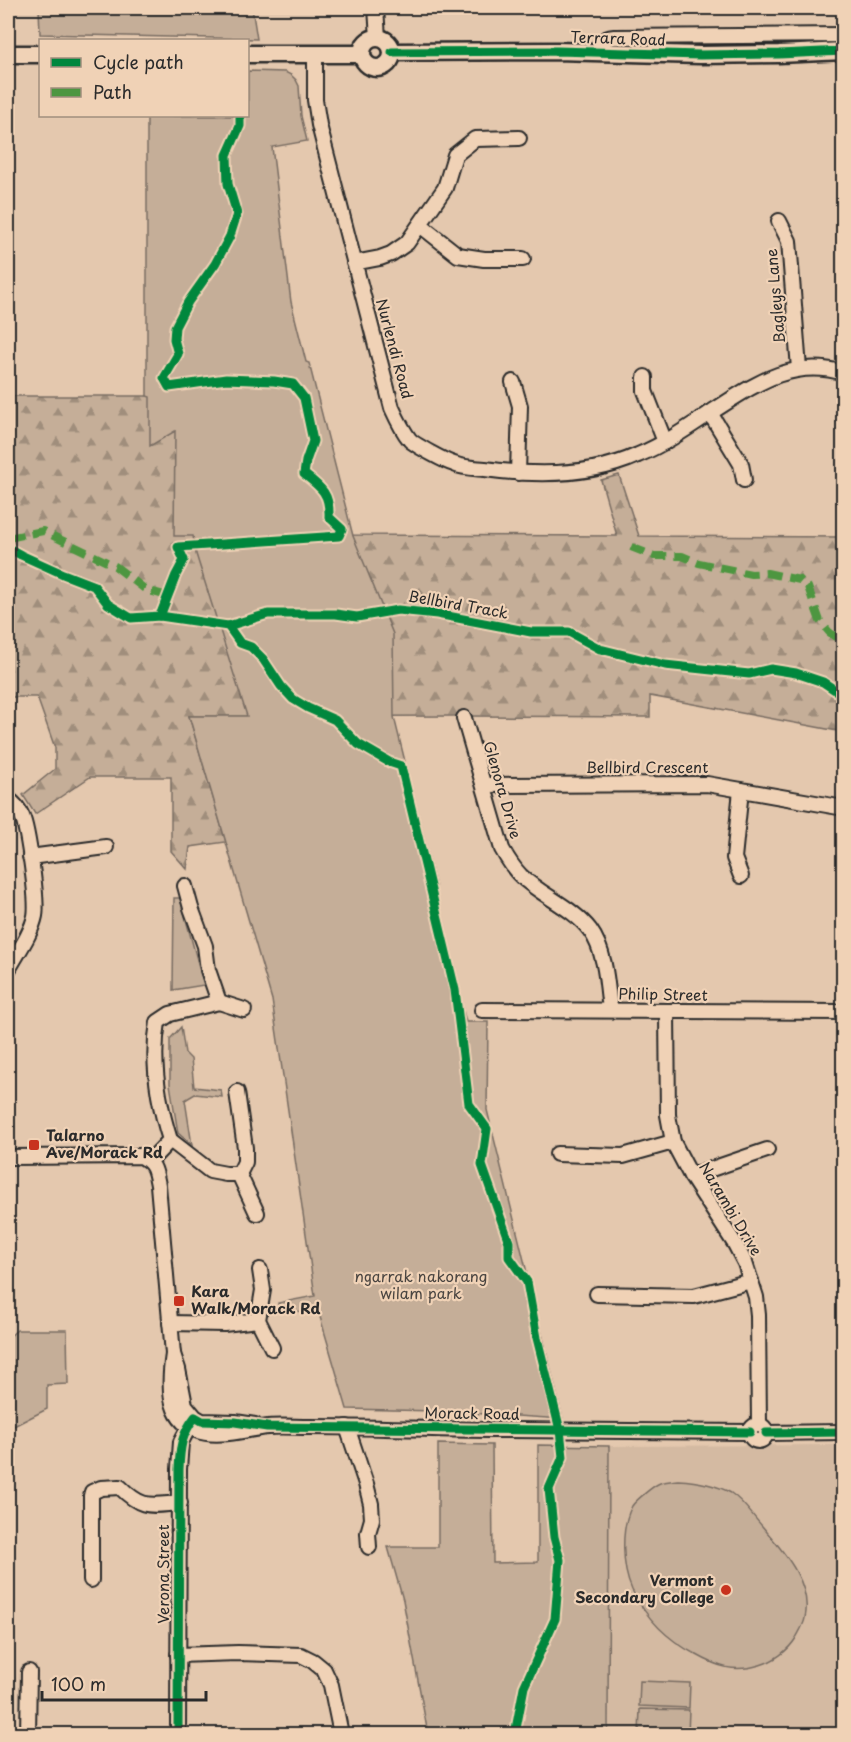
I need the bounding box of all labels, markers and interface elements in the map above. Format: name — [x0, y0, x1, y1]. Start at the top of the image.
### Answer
street label: Terrara Road — [570, 24, 666, 51]
legend — [39, 39, 249, 117]
text: Cycle path — [93, 48, 184, 75]
text: Path — [93, 78, 132, 105]
street label: Bagleys Lane — [759, 248, 790, 345]
street label: Nurlendi Road — [371, 296, 420, 401]
street label: Bellbird Track — [406, 583, 510, 624]
street label: Glenora Drive — [479, 738, 528, 841]
street label: Bellbird Crescent — [586, 755, 708, 778]
street label: Philip Street — [618, 981, 708, 1006]
place label: Talarno Ave/Morack Rd — [46, 1123, 163, 1163]
marker: Talarno Ave/Morack Rd — [27, 1138, 41, 1152]
street label: Narambi Drive — [694, 1157, 768, 1260]
park label: ngarrak nakorang wilam park — [355, 1264, 487, 1304]
place label: Kara Walk/Morack Rd — [191, 1279, 320, 1319]
marker: Kara Walk/Morack Rd — [172, 1294, 186, 1308]
street label: Morack Road — [424, 1400, 520, 1425]
street label: Verona Street — [151, 1524, 174, 1624]
place label: Vermont Secondary College — [575, 1568, 714, 1608]
marker: Vermont Secondary College — [719, 1583, 733, 1597]
scale bar — [42, 1664, 206, 1702]
text: 100 m — [51, 1670, 106, 1697]

